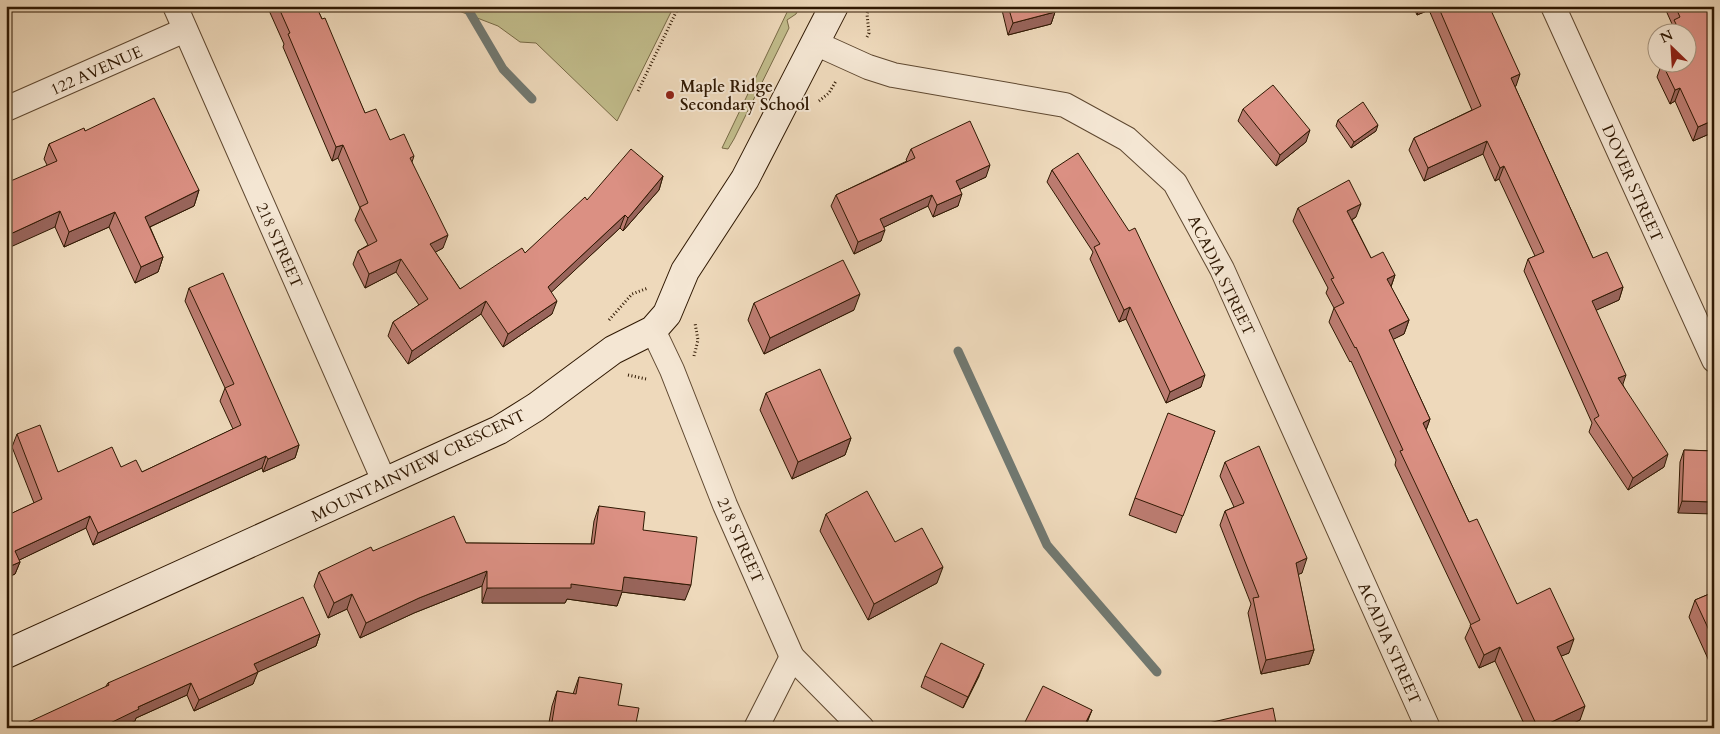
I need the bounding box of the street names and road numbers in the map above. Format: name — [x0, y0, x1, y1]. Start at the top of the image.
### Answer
street label: 122 AVENUE — [47, 41, 146, 101]
street label: DOVER STREET — [1596, 121, 1668, 246]
street label: 218 STREET — [250, 199, 308, 292]
street label: ACADIA STREET — [1182, 212, 1260, 340]
street label: MOUNTAINVIEW CRESCENT — [308, 404, 529, 527]
street label: 218 STREET — [711, 494, 769, 587]
street label: ACADIA STREET — [1352, 579, 1426, 708]

